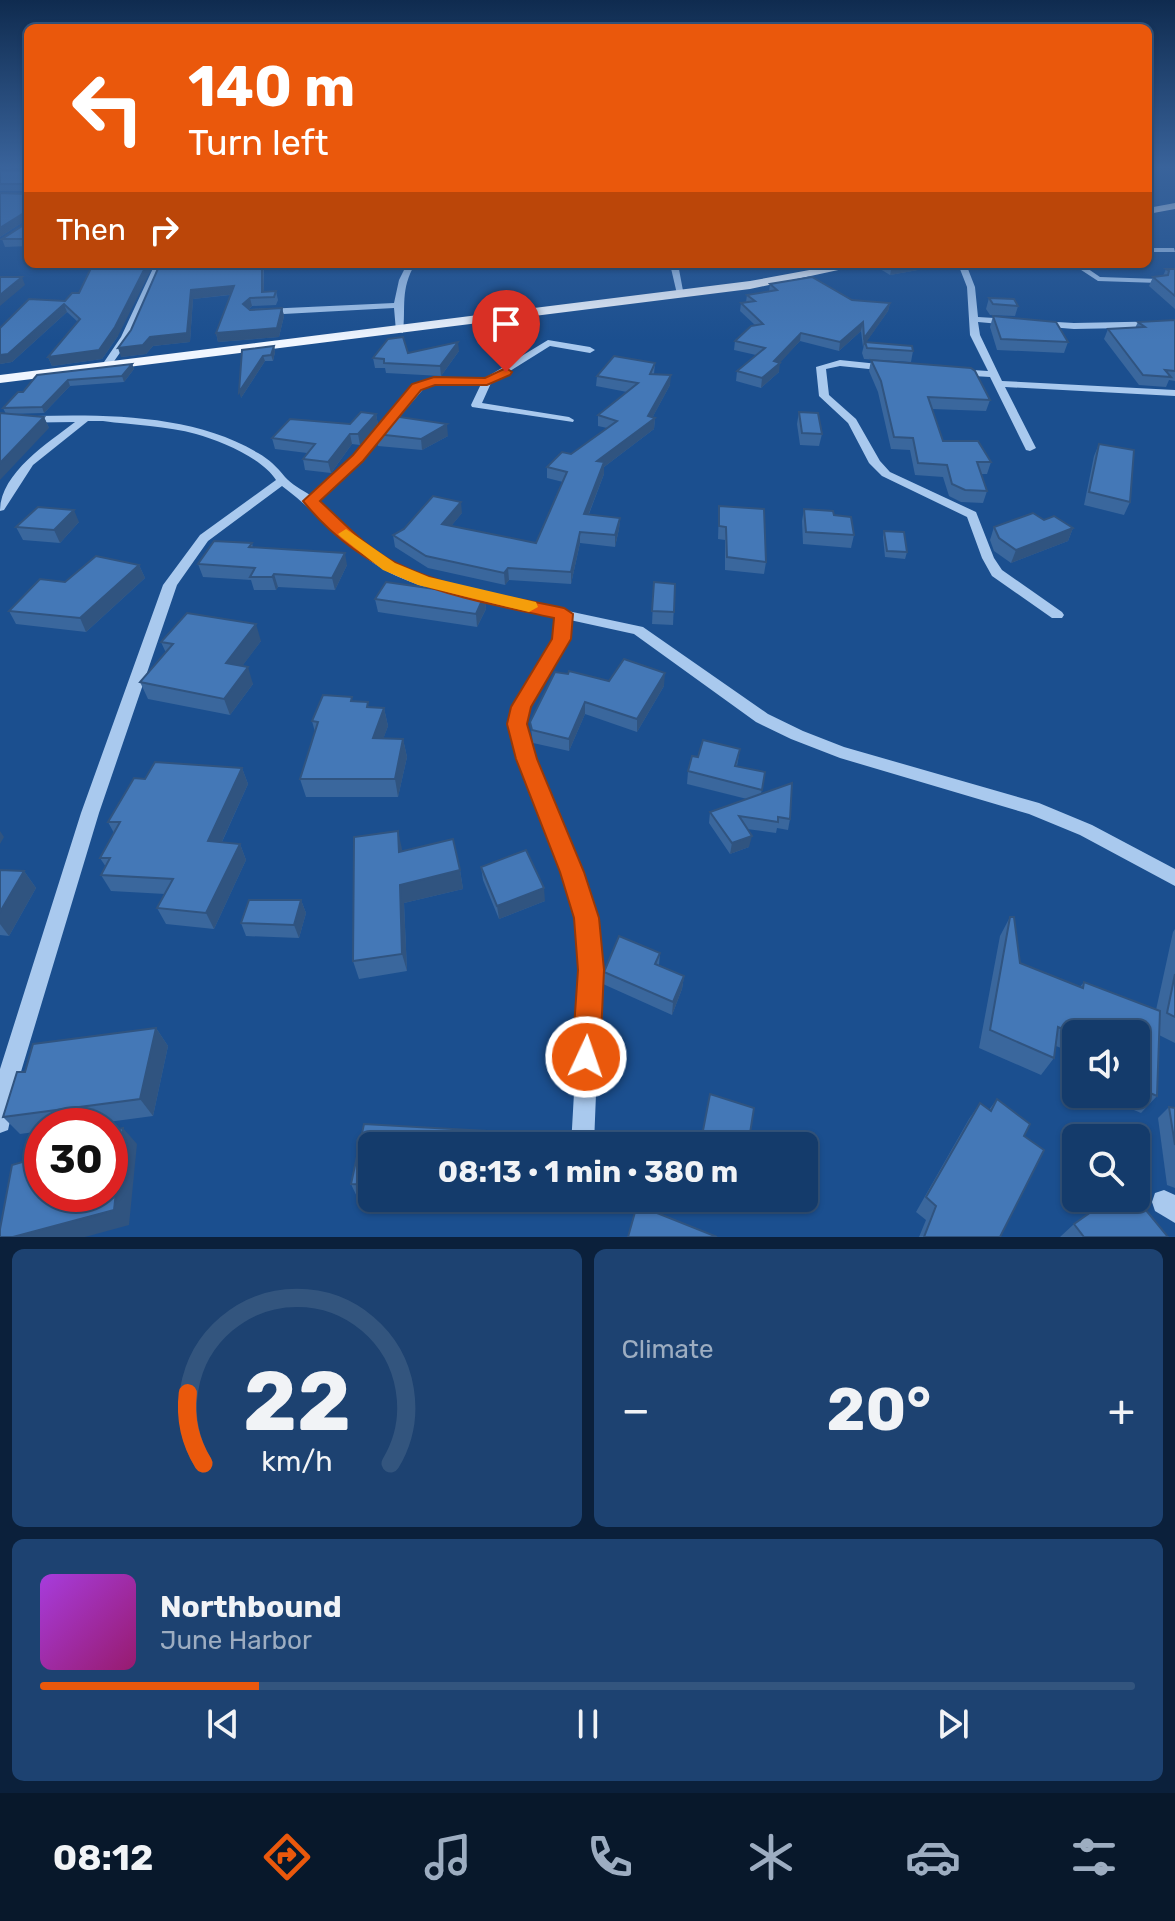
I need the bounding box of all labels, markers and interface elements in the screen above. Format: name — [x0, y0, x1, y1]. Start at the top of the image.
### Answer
text: 140 m — [188, 54, 355, 120]
icon: left — [56, 56, 160, 160]
text: Turn left — [188, 121, 329, 164]
icon: right — [142, 208, 186, 252]
text: Then — [56, 212, 126, 248]
pin — [472, 290, 540, 372]
icon: arrive — [484, 302, 528, 346]
position arrow — [544, 1015, 628, 1099]
map controls — [1062, 1020, 1150, 1212]
button: sound — [1062, 1020, 1150, 1108]
speed limit sign: 30 — [24, 1108, 128, 1212]
button: search — [1062, 1124, 1150, 1212]
text: 08:13 · 1 min · 380 m — [438, 1154, 738, 1190]
text: Climate — [622, 1334, 714, 1365]
text: 22 — [243, 1352, 351, 1451]
text: 20° — [827, 1374, 931, 1445]
text: − — [622, 1384, 650, 1436]
text: + — [1108, 1384, 1135, 1436]
text: km/h — [261, 1444, 332, 1478]
text: Northbound — [160, 1589, 342, 1625]
text: June Harbor — [160, 1625, 312, 1656]
icon: previous — [201, 1702, 245, 1746]
icon: pause — [566, 1702, 610, 1746]
icon: next — [931, 1702, 975, 1746]
icon: directions — [259, 1829, 315, 1885]
icon: music — [420, 1829, 476, 1885]
icon: phone — [582, 1829, 638, 1885]
icon: climate — [743, 1829, 799, 1885]
icon: car — [905, 1829, 961, 1885]
icon: filters — [1066, 1829, 1122, 1885]
text: 08:12 — [53, 1836, 153, 1879]

